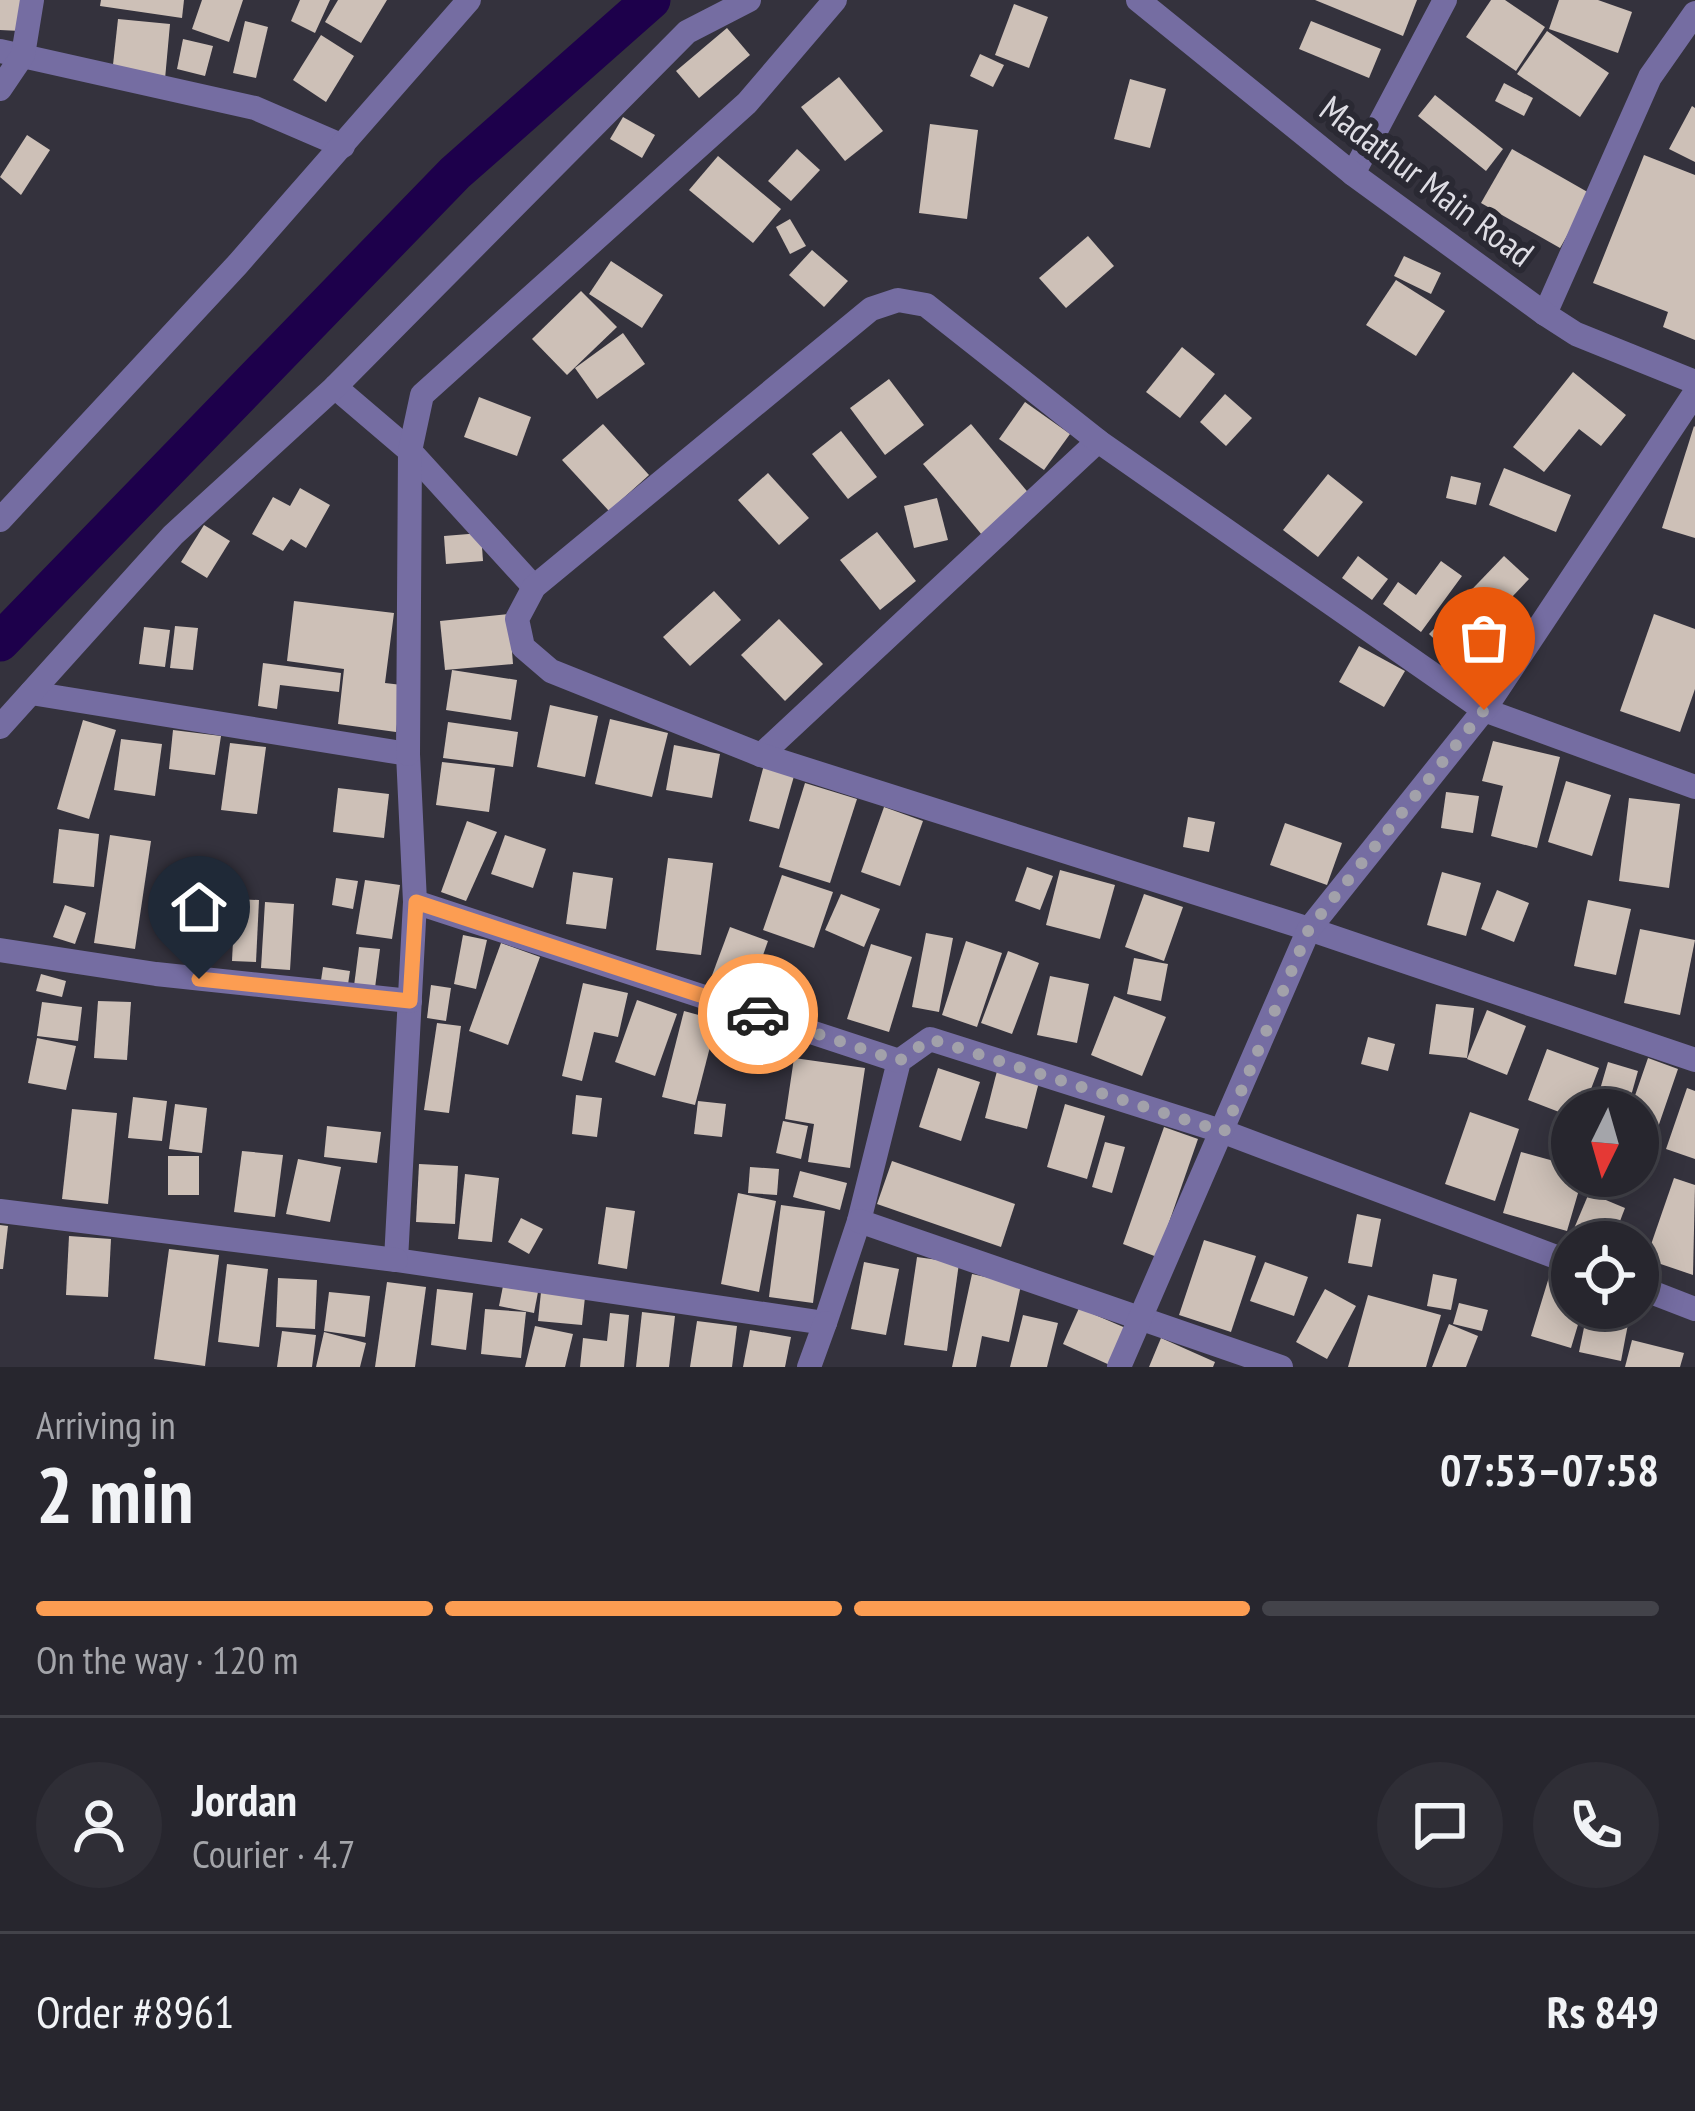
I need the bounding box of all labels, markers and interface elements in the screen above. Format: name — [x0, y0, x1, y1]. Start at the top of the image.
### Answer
street label: Madathur Main Road — [1311, 85, 1544, 276]
pin — [1433, 587, 1535, 710]
icon: bag — [1451, 605, 1517, 671]
pin — [148, 856, 250, 979]
icon: home — [166, 874, 232, 940]
courier — [698, 954, 818, 1074]
icon: car — [725, 981, 791, 1047]
north arrow — [1551, 1089, 1659, 1197]
map controls — [1551, 1089, 1659, 1329]
button: locate — [1551, 1221, 1659, 1329]
text: Arriving in — [36, 1399, 176, 1450]
text: 07:53–07:58 — [1440, 1440, 1659, 1498]
text: 2 min — [36, 1444, 194, 1545]
text: On the way · 120 m — [36, 1634, 298, 1685]
button: person — [36, 1762, 162, 1888]
button: chat — [1377, 1762, 1503, 1888]
button: phone — [1533, 1762, 1659, 1888]
text: Jordan — [192, 1770, 297, 1828]
text: Courier · 4.7 — [192, 1828, 355, 1879]
text: Order #8961 — [36, 1982, 234, 2040]
text: Rs 849 — [1547, 1982, 1659, 2040]

